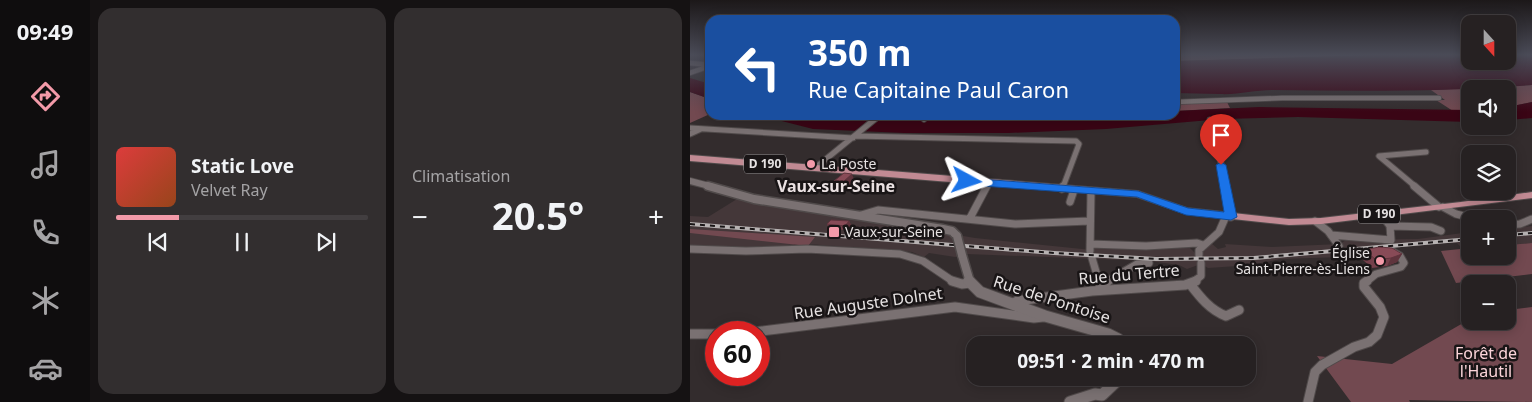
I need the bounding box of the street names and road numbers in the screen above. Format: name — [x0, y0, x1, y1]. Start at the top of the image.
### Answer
road number: D 190 — [744, 154, 786, 173]
road number: D 190 — [1358, 204, 1400, 223]
street label: Rue du Tertre — [1078, 259, 1180, 289]
street label: Rue de Pontoise — [991, 270, 1113, 328]
street label: Rue Auguste Dolnet — [792, 282, 944, 324]

